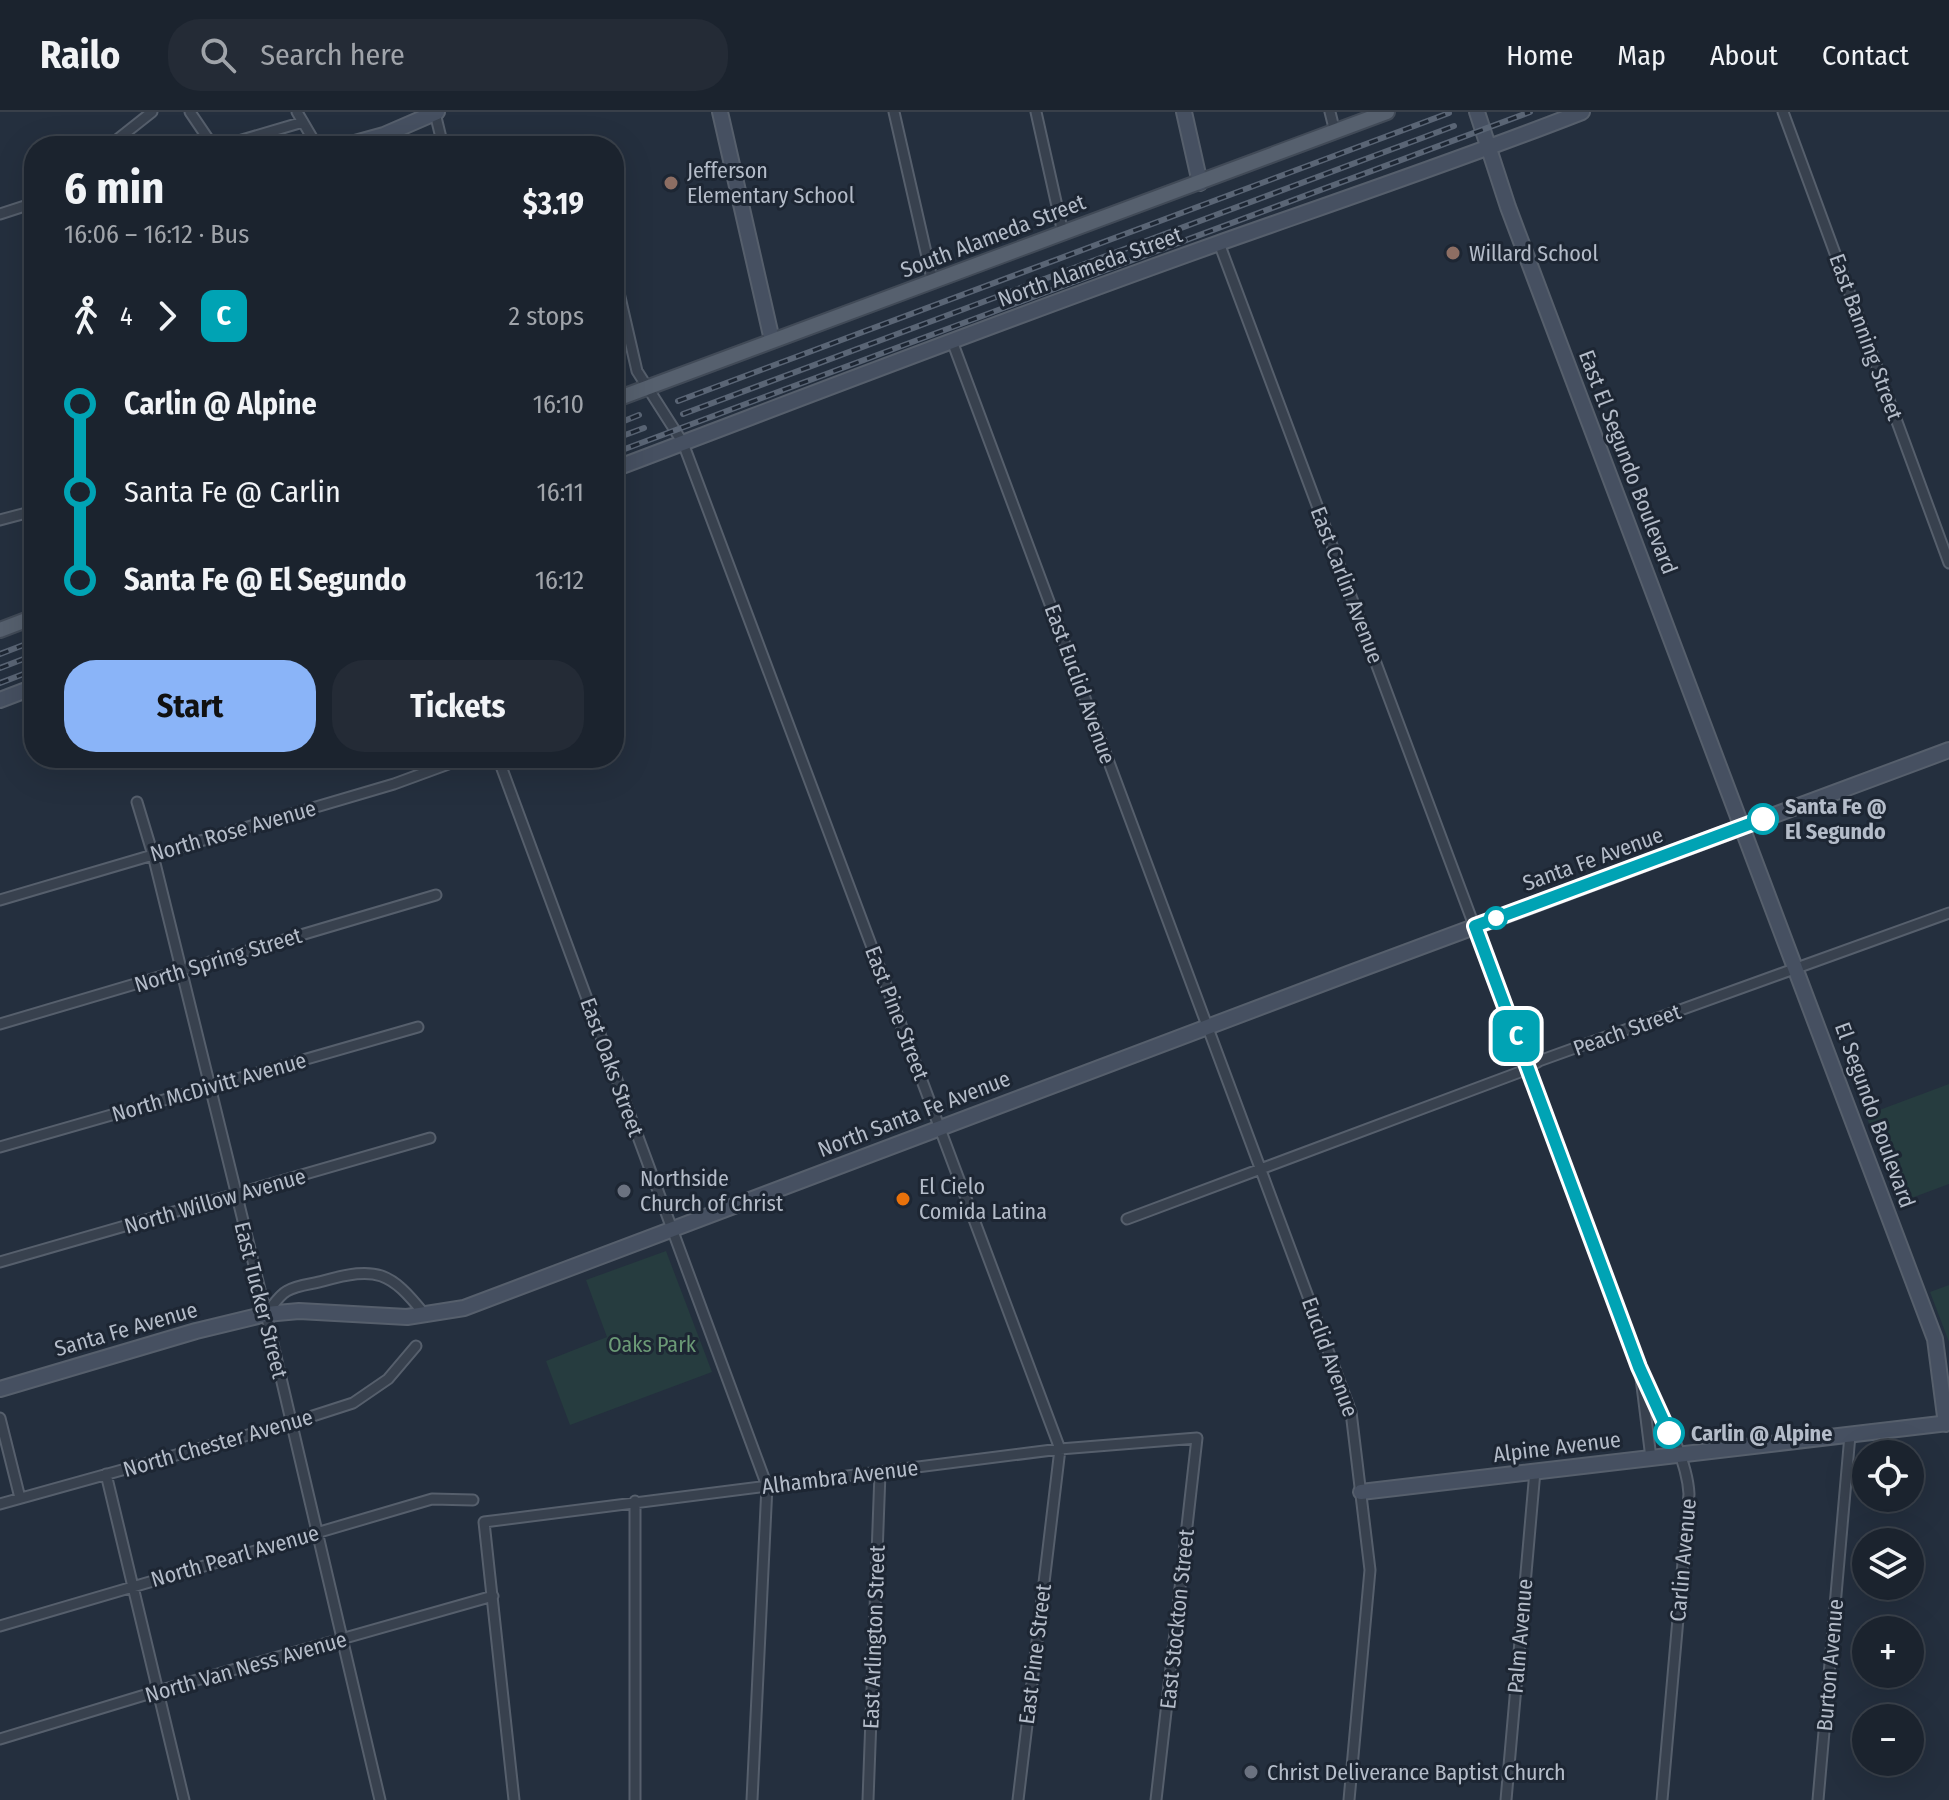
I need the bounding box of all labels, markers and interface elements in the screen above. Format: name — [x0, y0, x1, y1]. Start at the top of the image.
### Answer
search box — [168, 19, 728, 91]
text: Railo — [40, 32, 120, 78]
icon: search — [196, 33, 240, 77]
text: Search here — [260, 37, 405, 73]
text: Home — [1506, 39, 1573, 72]
text: Map — [1617, 39, 1666, 72]
text: About — [1710, 39, 1778, 72]
text: Contact — [1822, 39, 1909, 72]
place label: Jefferson Elementary School — [687, 157, 855, 209]
text: 6 min — [64, 162, 164, 215]
marker: Jefferson Elementary School — [662, 174, 680, 192]
text: $3.19 — [523, 186, 584, 222]
street label: South Alameda Street — [897, 188, 1090, 284]
text: 16:06 – 16:12 · Bus — [64, 219, 249, 250]
street label: North Alameda Street — [994, 221, 1187, 313]
place label: Willard School — [1469, 240, 1598, 267]
marker: Willard School — [1444, 244, 1462, 262]
street label: East Banning Street — [1823, 250, 1909, 425]
icon: walk — [64, 294, 108, 338]
icon: forward — [145, 294, 189, 338]
text: C — [217, 299, 231, 332]
text: 4 — [120, 301, 133, 332]
text: 2 stops — [509, 301, 584, 332]
street label: East El Segundo Boulevard — [1573, 346, 1683, 578]
text: Carlin @ Alpine — [124, 386, 317, 422]
text: 16:10 — [533, 389, 584, 420]
text: Santa Fe @ Carlin — [124, 474, 341, 510]
text: 16:11 — [537, 477, 584, 508]
street label: East Carlin Avenue — [1305, 503, 1389, 667]
text: Santa Fe @ El Segundo — [124, 562, 407, 598]
text: 16:12 — [535, 565, 584, 596]
street label: East Euclid Avenue — [1039, 601, 1121, 767]
button: Start — [64, 660, 316, 752]
button: Tickets — [332, 660, 584, 752]
place label: Santa Fe @ El Segundo — [1785, 793, 1887, 845]
street label: North Rose Avenue — [147, 794, 319, 868]
marker: Santa Fe @ El Segundo — [1748, 804, 1778, 834]
street label: Santa Fe Avenue — [1519, 821, 1667, 897]
unlabelled marker — [1485, 907, 1507, 929]
street label: North Spring Street — [131, 921, 306, 998]
street label: East Pine Street — [859, 942, 935, 1085]
street label: East Oaks Street — [574, 994, 650, 1141]
street label: Peach Street — [1569, 998, 1685, 1062]
line badge: C — [1490, 1010, 1542, 1062]
text: C — [1509, 1019, 1523, 1052]
street label: El Segundo Boulevard — [1829, 1019, 1921, 1211]
street label: North McDivitt Avenue — [109, 1046, 309, 1128]
street label: North Santa Fe Avenue — [814, 1065, 1014, 1163]
street label: North Willow Avenue — [121, 1162, 309, 1240]
place label: Northside Church of Christ — [640, 1165, 784, 1217]
place label: El Cielo Comida Latina — [919, 1173, 1047, 1225]
marker: Northside Church of Christ — [615, 1182, 633, 1200]
marker: El Cielo Comida Latina — [894, 1190, 912, 1208]
street label: East Tucker Street — [228, 1219, 294, 1382]
street label: Euclid Avenue — [1296, 1293, 1364, 1421]
street label: Santa Fe Avenue — [51, 1296, 201, 1362]
park label: Oaks Park — [608, 1331, 697, 1358]
street label: North Chester Avenue — [120, 1403, 316, 1483]
marker: Carlin @ Alpine — [1654, 1418, 1684, 1448]
place label: Carlin @ Alpine — [1691, 1420, 1832, 1447]
street label: Alpine Avenue — [1492, 1426, 1622, 1468]
map controls — [1852, 1440, 1924, 1776]
button: locate — [1852, 1440, 1924, 1512]
street label: Alhambra Avenue — [760, 1454, 920, 1500]
street label: Carlin Avenue — [1664, 1497, 1702, 1623]
street label: North Pearl Avenue — [148, 1519, 322, 1593]
street label: East Stockton Street — [1154, 1527, 1200, 1710]
button: layers — [1852, 1528, 1924, 1600]
street label: East Arlington Street — [857, 1544, 891, 1730]
street label: Palm Avenue — [1502, 1578, 1538, 1694]
street label: East Pine Street — [1013, 1581, 1057, 1726]
street label: Burton Avenue — [1811, 1598, 1849, 1732]
button: + — [1852, 1616, 1924, 1688]
street label: North Van Ness Avenue — [142, 1625, 350, 1709]
button: − — [1852, 1704, 1924, 1776]
place label: Christ Deliverance Baptist Church — [1267, 1759, 1566, 1786]
marker: Christ Deliverance Baptist Church — [1242, 1763, 1260, 1781]

